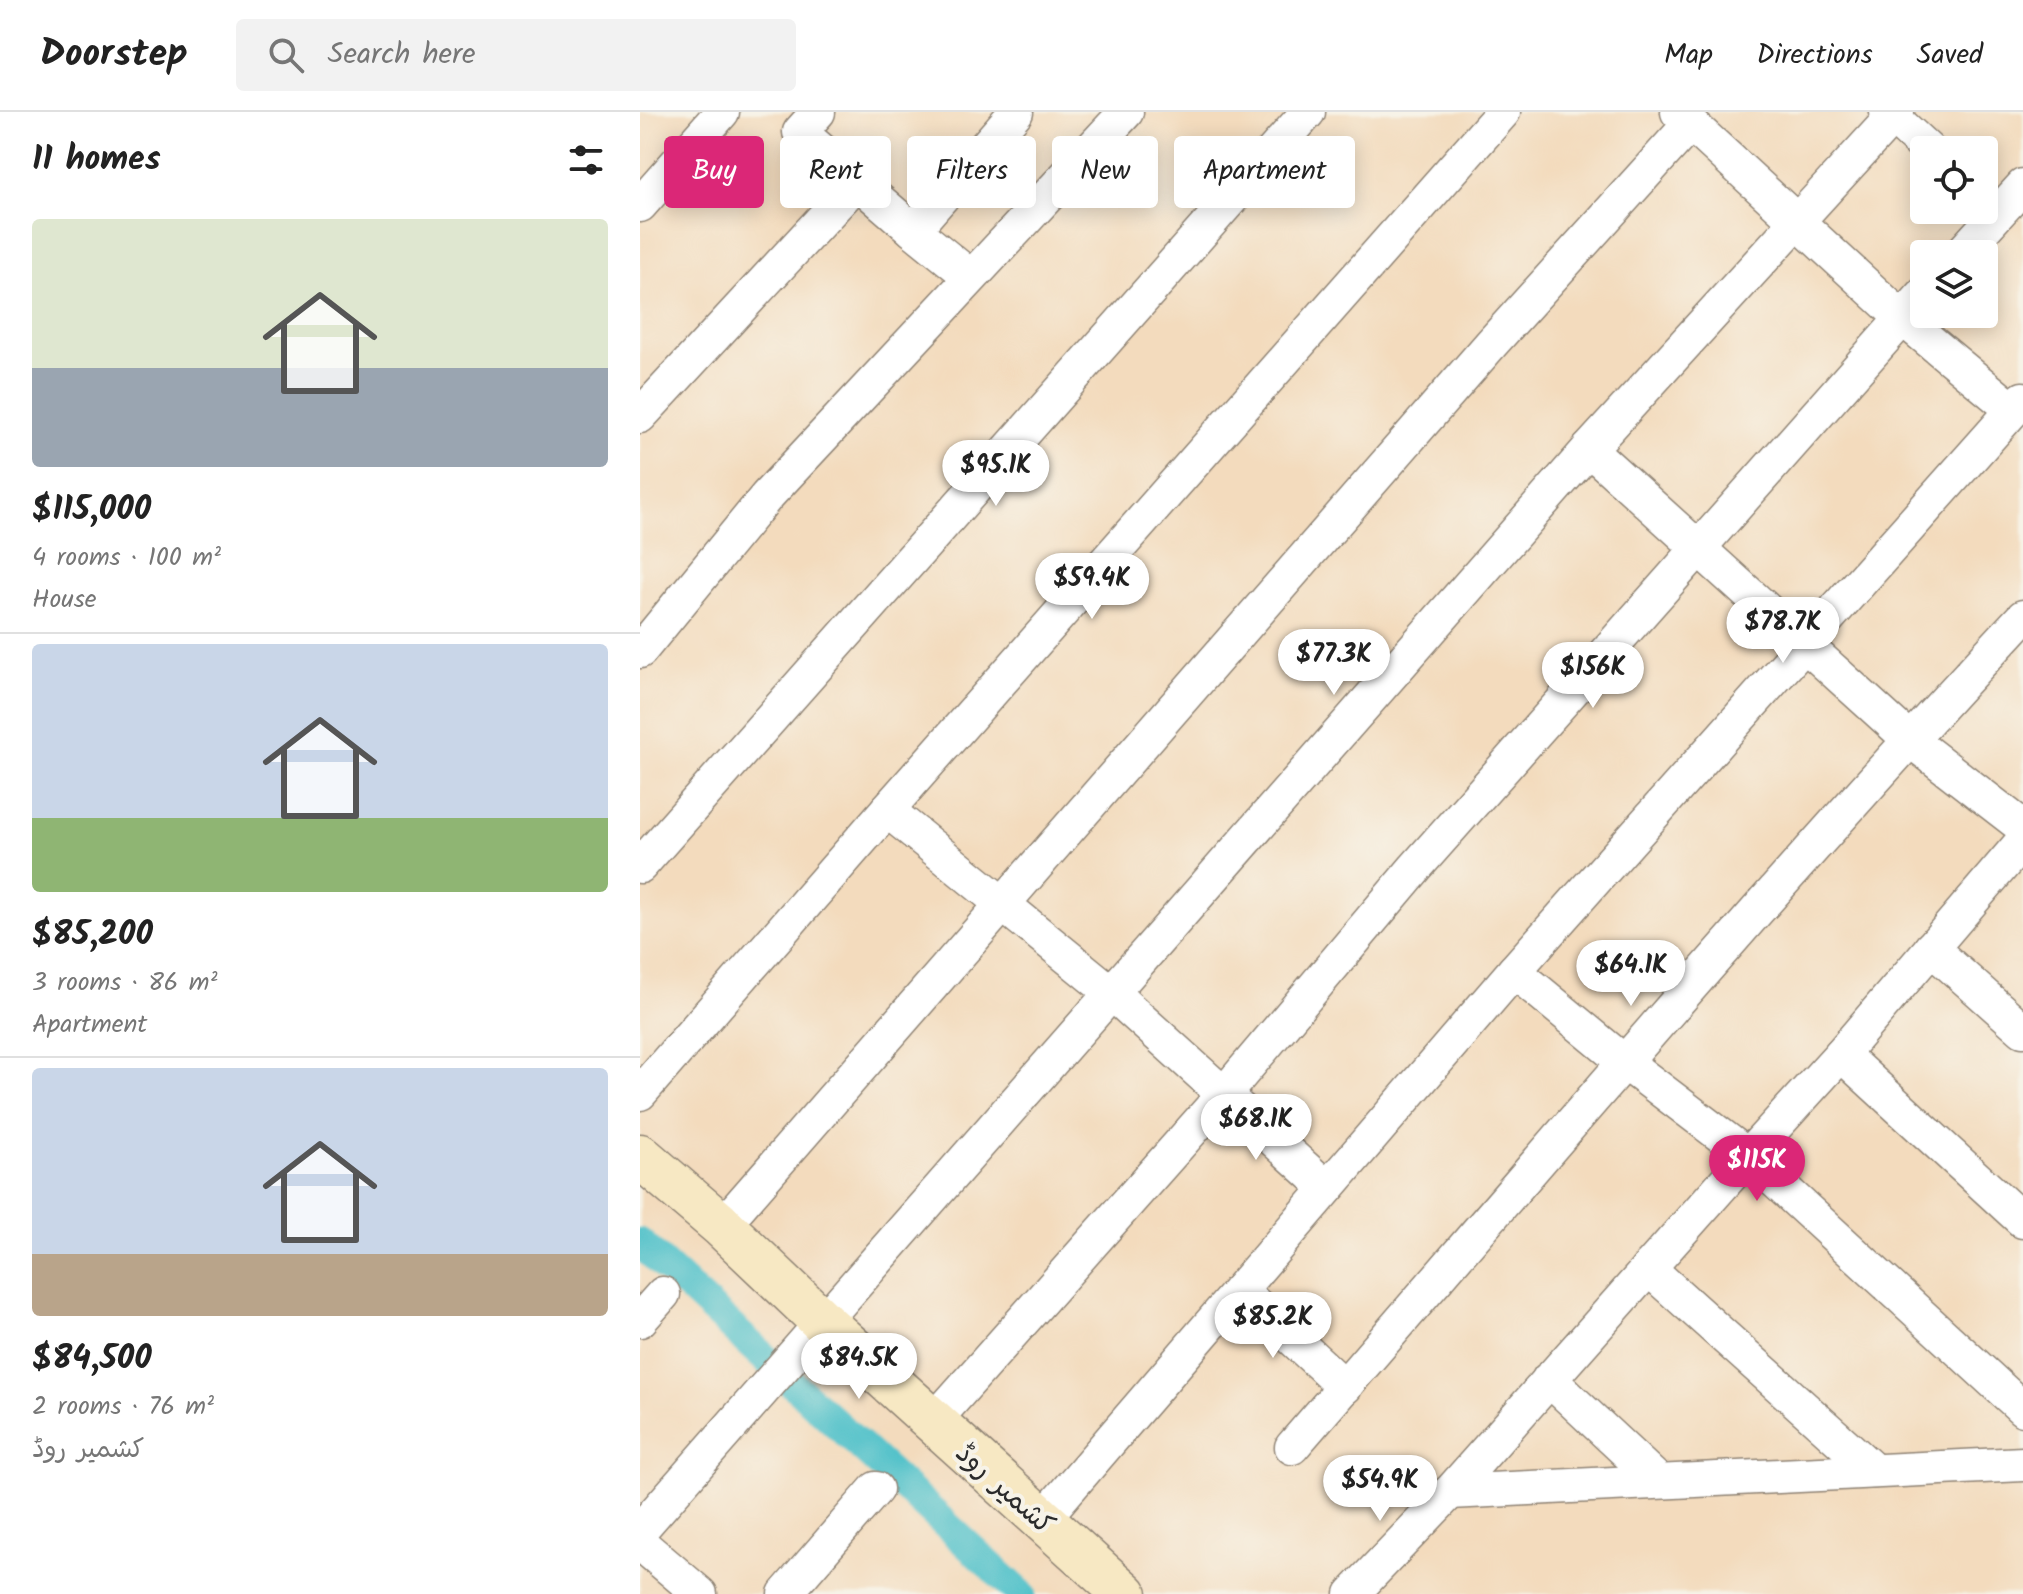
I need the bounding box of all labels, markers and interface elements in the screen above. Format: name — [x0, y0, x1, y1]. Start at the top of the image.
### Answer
search box — [236, 19, 796, 91]
text: Doorstep — [40, 25, 188, 85]
text: Search here — [328, 31, 476, 79]
icon: search — [264, 33, 308, 77]
text: Map — [1664, 33, 1713, 78]
text: Directions — [1757, 33, 1873, 78]
text: Saved — [1917, 33, 1983, 78]
text: 11 homes — [32, 133, 161, 187]
chip: Buy — [664, 136, 764, 208]
chip: Rent — [780, 136, 891, 208]
chip: Filters — [907, 136, 1036, 208]
chip: New — [1052, 136, 1158, 208]
chip: Apartment — [1174, 136, 1355, 208]
map controls — [1910, 136, 1998, 328]
button: locate — [1910, 136, 1998, 224]
icon: filters — [564, 138, 608, 182]
button: layers — [1910, 240, 1998, 328]
icon: home — [248, 271, 392, 415]
pin: $95.1K — [931, 440, 1061, 508]
text: $95.1K — [960, 445, 1032, 487]
text: $115,000 — [32, 483, 151, 537]
text: 4 rooms · 100 m² — [32, 537, 221, 579]
pin: $59.4K — [1027, 553, 1157, 621]
text: $59.4K — [1053, 558, 1131, 600]
text: House — [32, 579, 96, 621]
pin: $78.7K — [1718, 597, 1848, 665]
text: $78.7K — [1744, 602, 1822, 644]
pin: $77.3K — [1269, 629, 1399, 697]
text: $77.3K — [1296, 634, 1372, 676]
pin: $156K — [1537, 642, 1649, 710]
text: $156K — [1560, 647, 1626, 689]
icon: home — [248, 696, 392, 840]
text: $85,200 — [32, 908, 153, 962]
pin: $64.1K — [1566, 940, 1696, 1008]
text: $64.1K — [1594, 945, 1668, 987]
text: 3 rooms · 86 m² — [32, 962, 217, 1004]
text: Apartment — [32, 1004, 147, 1046]
pin: $68.1K — [1191, 1094, 1321, 1162]
text: $68.1K — [1219, 1099, 1293, 1141]
icon: home — [248, 1120, 392, 1264]
pin: $115K — [1701, 1135, 1813, 1203]
text: $115K — [1727, 1140, 1787, 1182]
pin: $85.2K — [1208, 1292, 1338, 1360]
text: $85.2K — [1233, 1297, 1313, 1339]
text: $84,500 — [32, 1332, 152, 1386]
pin: $84.5K — [794, 1333, 924, 1401]
text: $84.5K — [819, 1338, 899, 1380]
text: 2 rooms · 76 m² — [32, 1386, 214, 1428]
text: کشمیر روڈ — [32, 1429, 144, 1471]
street label: کشمیر روڈ — [944, 1433, 1064, 1547]
pin: $54.9K — [1315, 1455, 1445, 1523]
text: $54.9K — [1341, 1460, 1419, 1502]

